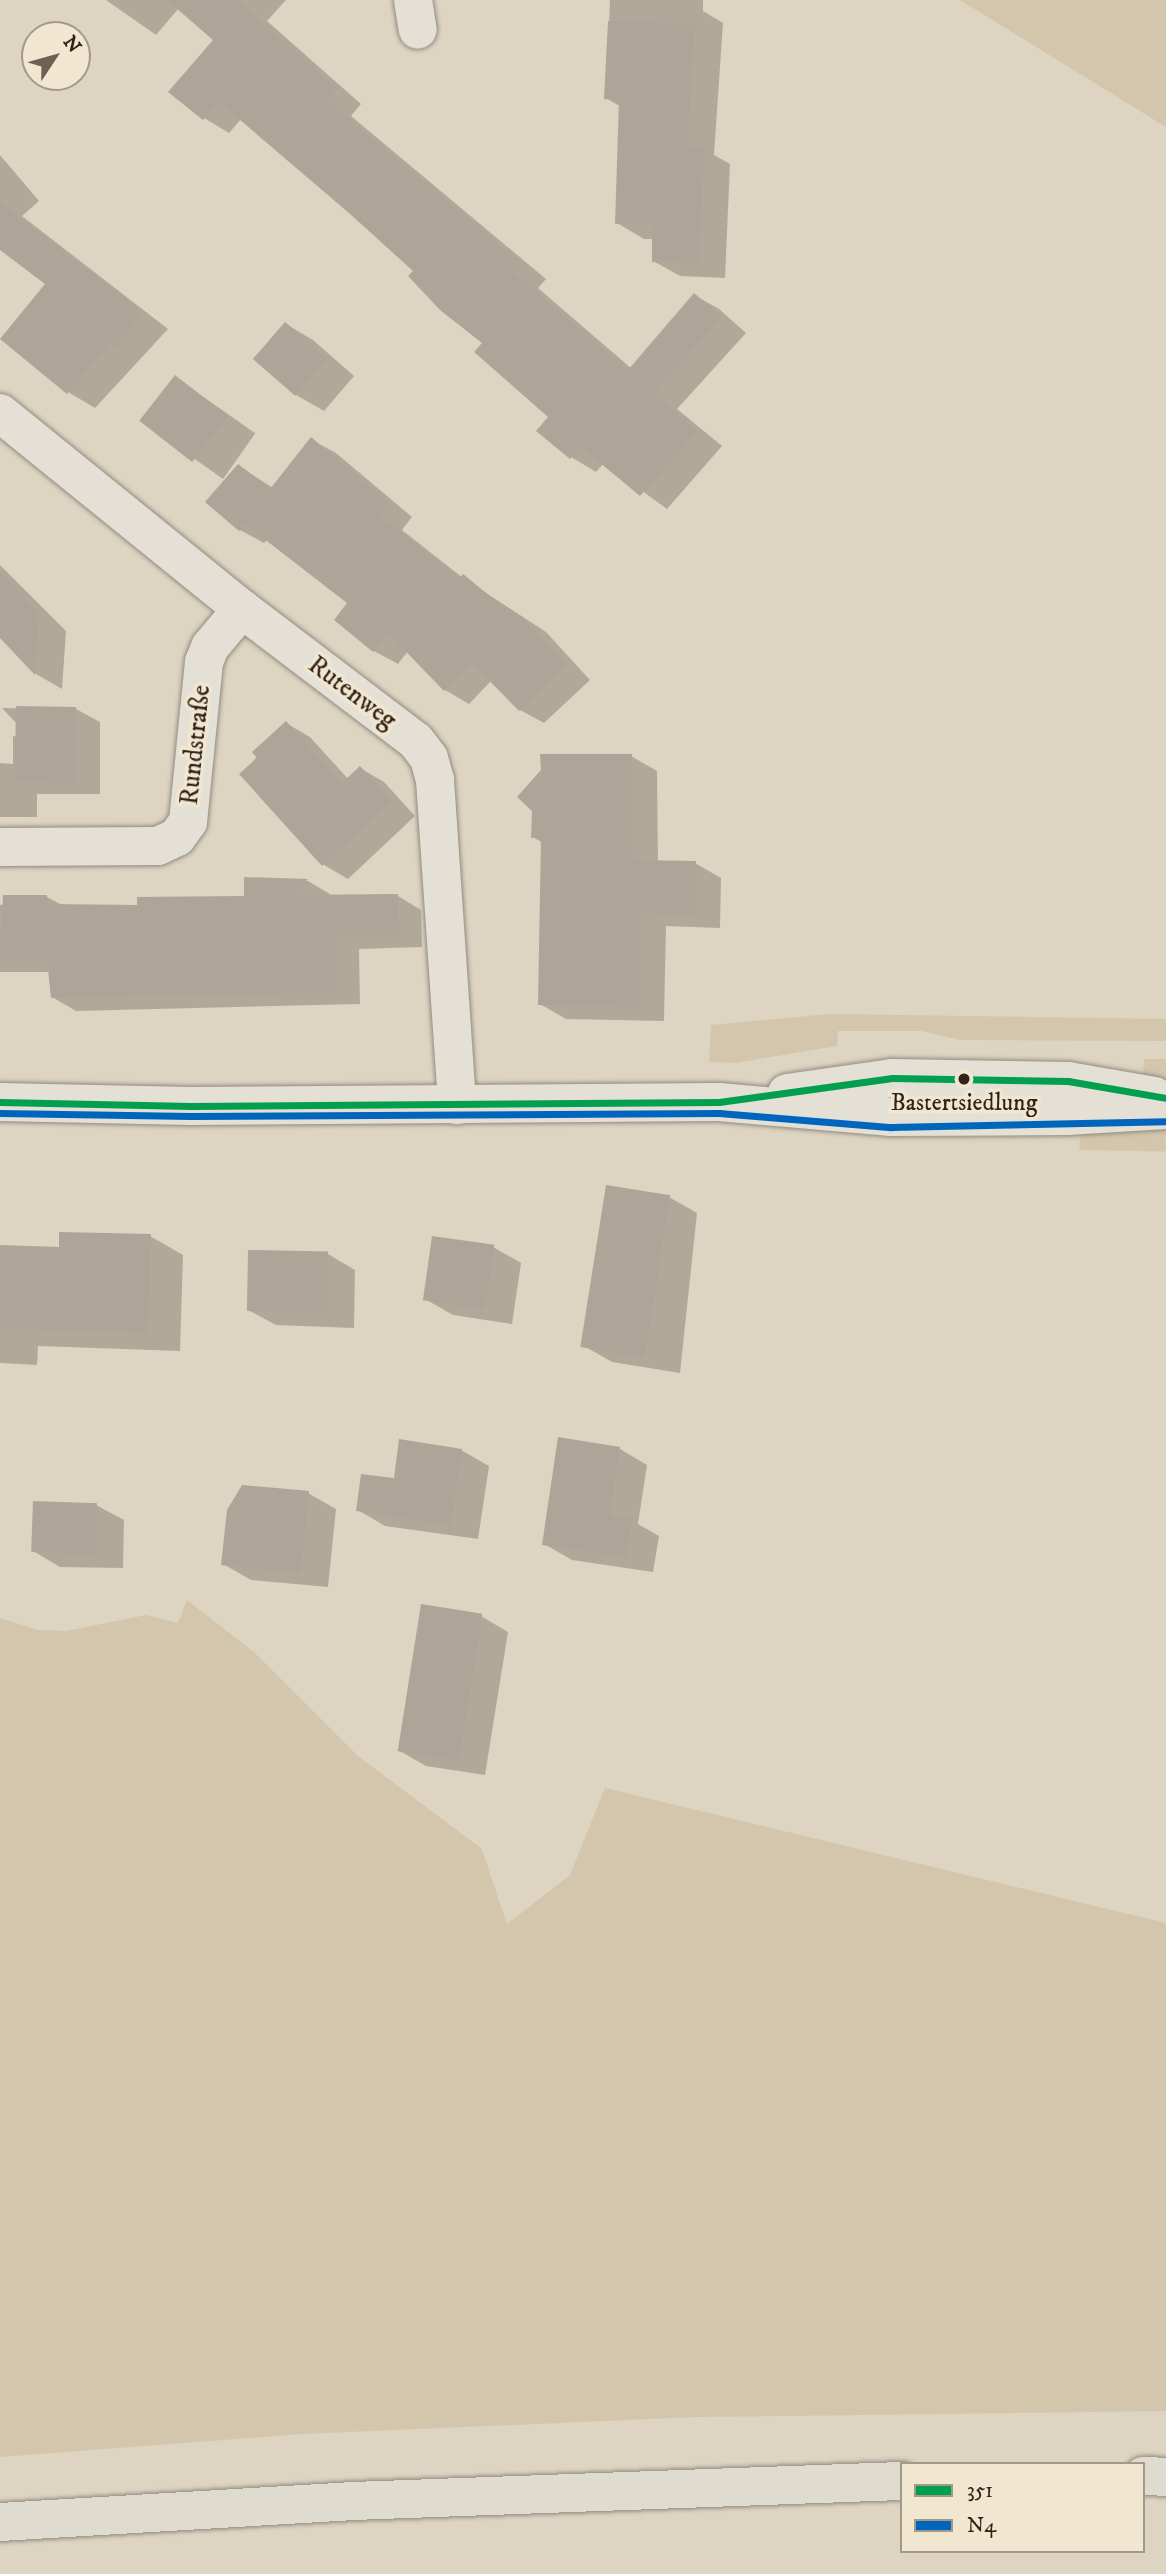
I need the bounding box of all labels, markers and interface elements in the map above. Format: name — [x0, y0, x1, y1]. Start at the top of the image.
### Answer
north arrow — [21, 21, 91, 91]
text: N — [58, 31, 86, 58]
street label: Rutenweg — [302, 650, 402, 736]
street label: Rundstraße — [174, 683, 218, 807]
marker: Bastertsiedlung — [957, 1072, 971, 1086]
place label: Bastertsiedlung — [891, 1090, 1037, 1118]
legend — [900, 2462, 1145, 2553]
text: 351 — [967, 2478, 993, 2504]
text: N4 — [967, 2513, 996, 2539]

